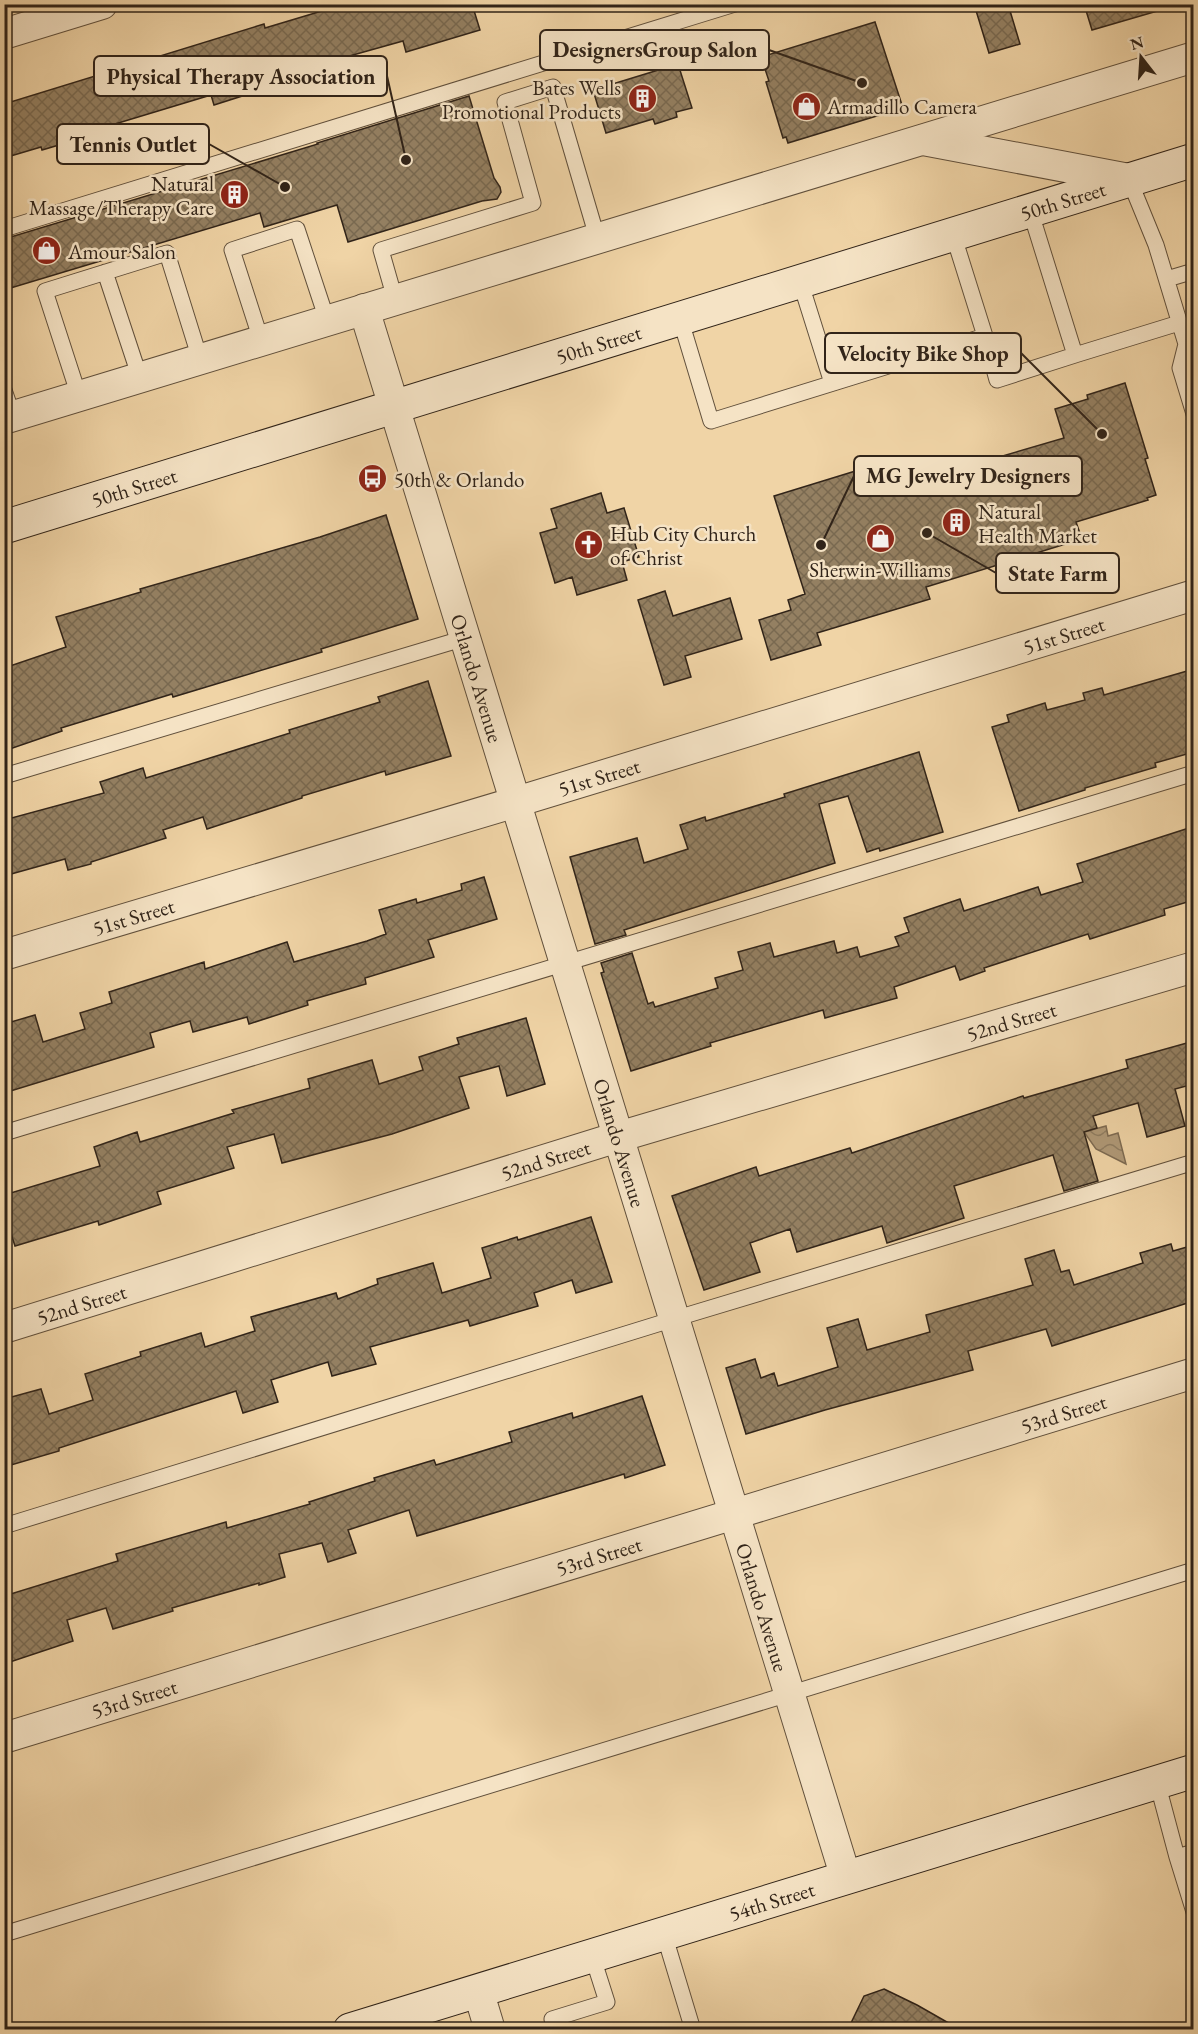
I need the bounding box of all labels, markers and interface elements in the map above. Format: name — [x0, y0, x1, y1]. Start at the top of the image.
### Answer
north arrow — [1111, 27, 1171, 87]
callout: DesignersGroup Salon — [540, 30, 769, 70]
text: N — [1127, 31, 1146, 55]
text: DesignersGroup Salon — [553, 35, 758, 64]
callout: Physical Therapy Association — [94, 56, 387, 96]
text: Physical Therapy Association — [107, 62, 376, 91]
place label: Bates Wells Promotional Products — [442, 74, 621, 125]
building icon: Bates Wells Promotional Products — [626, 83, 658, 115]
shop icon: Armadillo Camera — [790, 90, 822, 122]
place label: Armadillo Camera — [826, 93, 978, 120]
callout: Tennis Outlet — [57, 124, 209, 164]
text: Tennis Outlet — [69, 130, 197, 159]
place label: Natural Massage/Therapy Care — [29, 170, 214, 221]
street label: 50th Street — [1017, 174, 1109, 226]
building icon: Natural Massage/Therapy Care — [219, 179, 251, 211]
shop icon: Amour Salon — [31, 235, 63, 267]
place label: Amour Salon — [67, 238, 176, 265]
street label: 50th Street — [552, 318, 645, 370]
callout: Velocity Bike Shop — [825, 333, 1021, 373]
text: Velocity Bike Shop — [837, 339, 1009, 368]
callout: MG Jewelry Designers — [854, 456, 1082, 496]
street label: 50th Street — [88, 461, 180, 513]
text: MG Jewelry Designers — [866, 461, 1070, 490]
bus stop icon: 50th & Orlando — [357, 463, 389, 495]
place label: 50th & Orlando — [394, 466, 524, 493]
place label: Natural Health Market — [978, 498, 1097, 549]
building icon: Natural Health Market — [941, 507, 973, 539]
place label: Hub City Church of Christ — [610, 520, 756, 571]
shop icon: Sherwin-Williams — [864, 522, 896, 554]
church icon: Hub City Church of Christ — [573, 529, 605, 561]
callout: State Farm — [996, 553, 1119, 593]
place label: Sherwin-Williams — [809, 556, 951, 583]
text: State Farm — [1008, 559, 1108, 588]
street label: Orlando Avenue — [445, 610, 510, 746]
street label: 51st Street — [1020, 610, 1108, 660]
street label: 51st Street — [555, 751, 643, 802]
street label: 51st Street — [89, 891, 178, 941]
street label: 52nd Street — [963, 995, 1060, 1047]
street label: Orlando Avenue — [588, 1075, 653, 1210]
street label: 52nd Street — [497, 1133, 594, 1186]
street label: 52nd Street — [33, 1277, 130, 1331]
street label: 53rd Street — [1017, 1387, 1110, 1439]
street label: 53rd Street — [553, 1530, 645, 1581]
street label: Orlando Avenue — [730, 1540, 795, 1675]
street label: 53rd Street — [88, 1672, 181, 1724]
street label: 54th Street — [726, 1875, 818, 1926]

